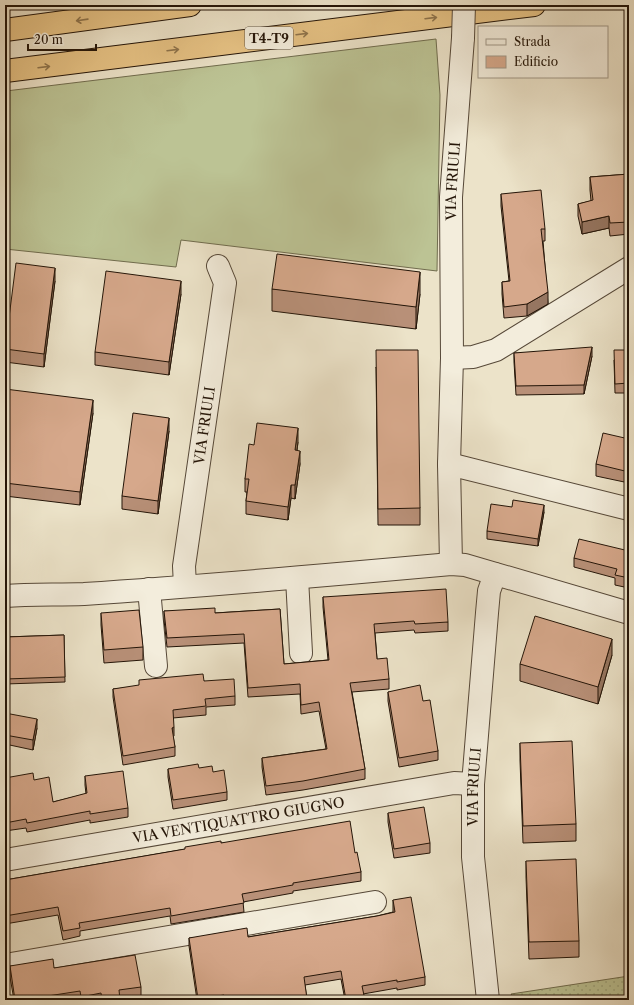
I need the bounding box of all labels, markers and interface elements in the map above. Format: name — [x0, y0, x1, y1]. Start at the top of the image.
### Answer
one-way arrow — [424, 14, 437, 22]
one-way arrow — [76, 16, 89, 24]
scale bar — [28, 26, 96, 52]
legend — [478, 26, 608, 78]
road number: T4-T9 — [245, 27, 293, 49]
one-way arrow — [295, 30, 308, 38]
text: 20 m — [34, 32, 63, 47]
text: Strada — [514, 34, 551, 49]
one-way arrow — [166, 47, 179, 54]
text: Edificio — [514, 54, 558, 69]
one-way arrow — [37, 63, 50, 70]
street label: VIA FRIULI — [442, 141, 464, 222]
street label: VIA FRIULI — [190, 385, 219, 467]
street label: VIA FRIULI — [464, 747, 485, 827]
street label: VIA VENTIQUATTRO GIUGNO — [130, 793, 346, 847]

